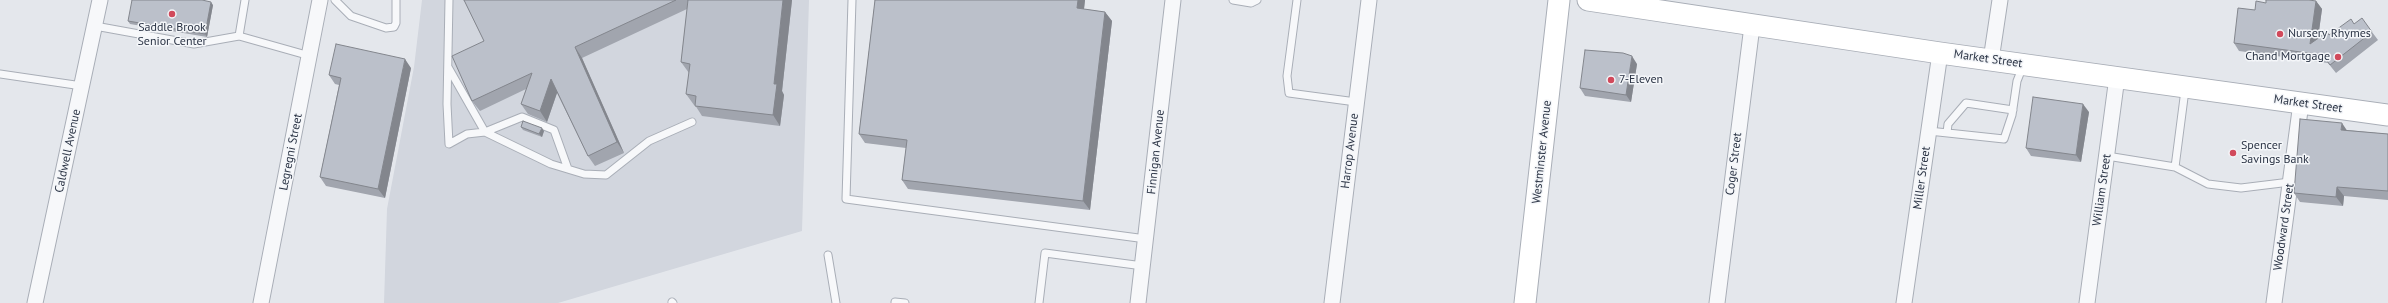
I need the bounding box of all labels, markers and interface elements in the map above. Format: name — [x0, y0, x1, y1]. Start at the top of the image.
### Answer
marker: Saddle Brook Senior Center — [167, 9, 177, 19]
place label: Saddle Brook Senior Center — [137, 21, 207, 49]
place label: Nursery Rhymes — [2288, 27, 2371, 41]
marker: Nursery Rhymes — [2275, 29, 2285, 39]
street label: Market Street — [1953, 47, 2023, 71]
place label: Chand Mortgage — [2245, 50, 2330, 64]
marker: Chand Mortgage — [2333, 52, 2343, 62]
place label: 7-Eleven — [1619, 73, 1663, 87]
marker: 7-Eleven — [1606, 75, 1616, 85]
street label: Market Street — [2273, 92, 2343, 116]
street label: Westminster Avenue — [1529, 100, 1555, 204]
street label: Caldwell Avenue — [52, 108, 84, 194]
street label: Finnigan Avenue — [1144, 109, 1168, 195]
street label: Legregni Street — [276, 112, 306, 192]
street label: Harrop Avenue — [1338, 113, 1362, 189]
street label: Coger Street — [1723, 132, 1745, 196]
place label: Spencer Savings Bank — [2241, 139, 2309, 167]
street label: Miller Street — [1910, 145, 1934, 211]
marker: Spencer Savings Bank — [2228, 148, 2238, 158]
street label: William Street — [2090, 153, 2114, 227]
street label: Woodward Street — [2271, 182, 2297, 272]

